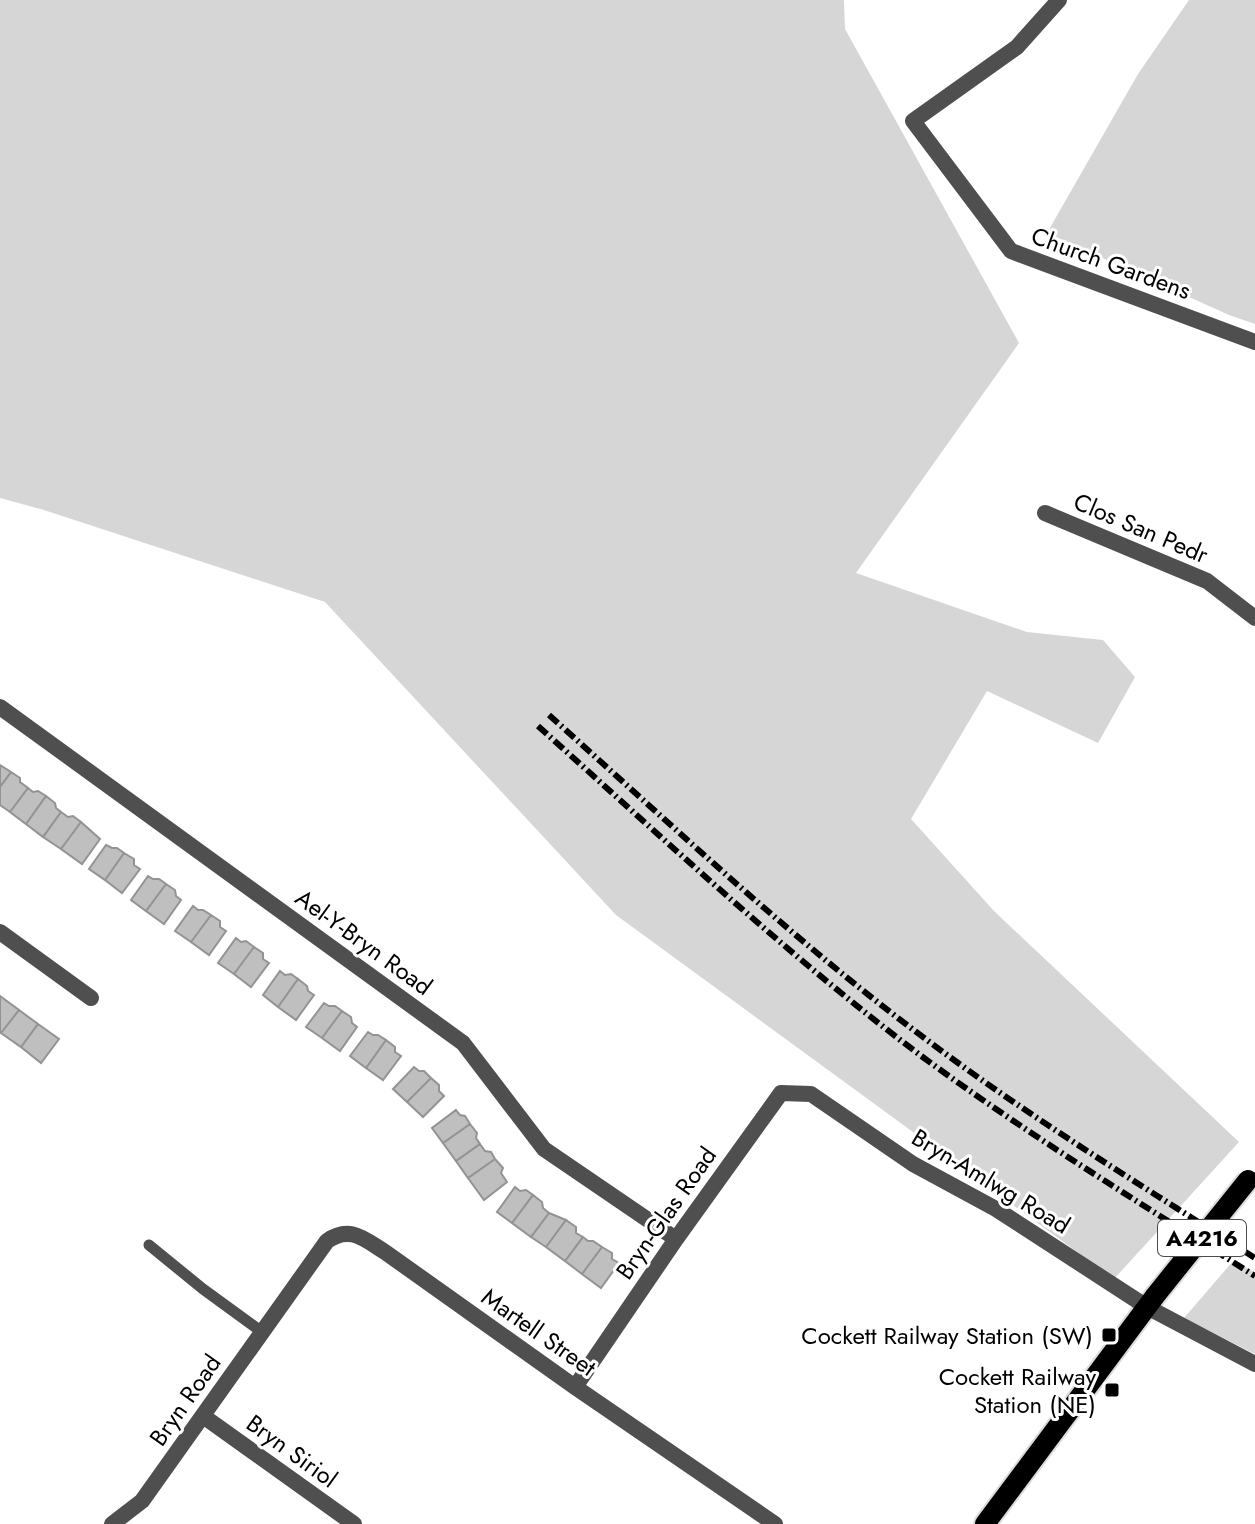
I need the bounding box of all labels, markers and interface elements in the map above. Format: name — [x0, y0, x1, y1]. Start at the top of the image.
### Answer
street label: Church Gardens — [1026, 218, 1196, 308]
street label: Clos San Pedr — [1068, 484, 1214, 572]
street label: Ael-Y-Bryn Road — [288, 880, 440, 1004]
street label: Bryn-Amlwg Road — [905, 1120, 1077, 1242]
street label: Bryn-Glas Road — [607, 1140, 725, 1286]
road number: A4216 — [1158, 1220, 1246, 1256]
street label: Martell Street — [475, 1280, 604, 1385]
place label: Cockett Railway Station (SW) — [801, 1318, 1093, 1353]
marker: Cockett Railway Station (SW) — [1100, 1326, 1118, 1344]
street label: Bryn Road — [141, 1347, 229, 1453]
place label: Cockett Railway Station (NE) — [939, 1359, 1096, 1422]
marker: Cockett Railway Station (NE) — [1103, 1381, 1121, 1399]
street label: Bryn Siriol — [239, 1406, 345, 1496]

